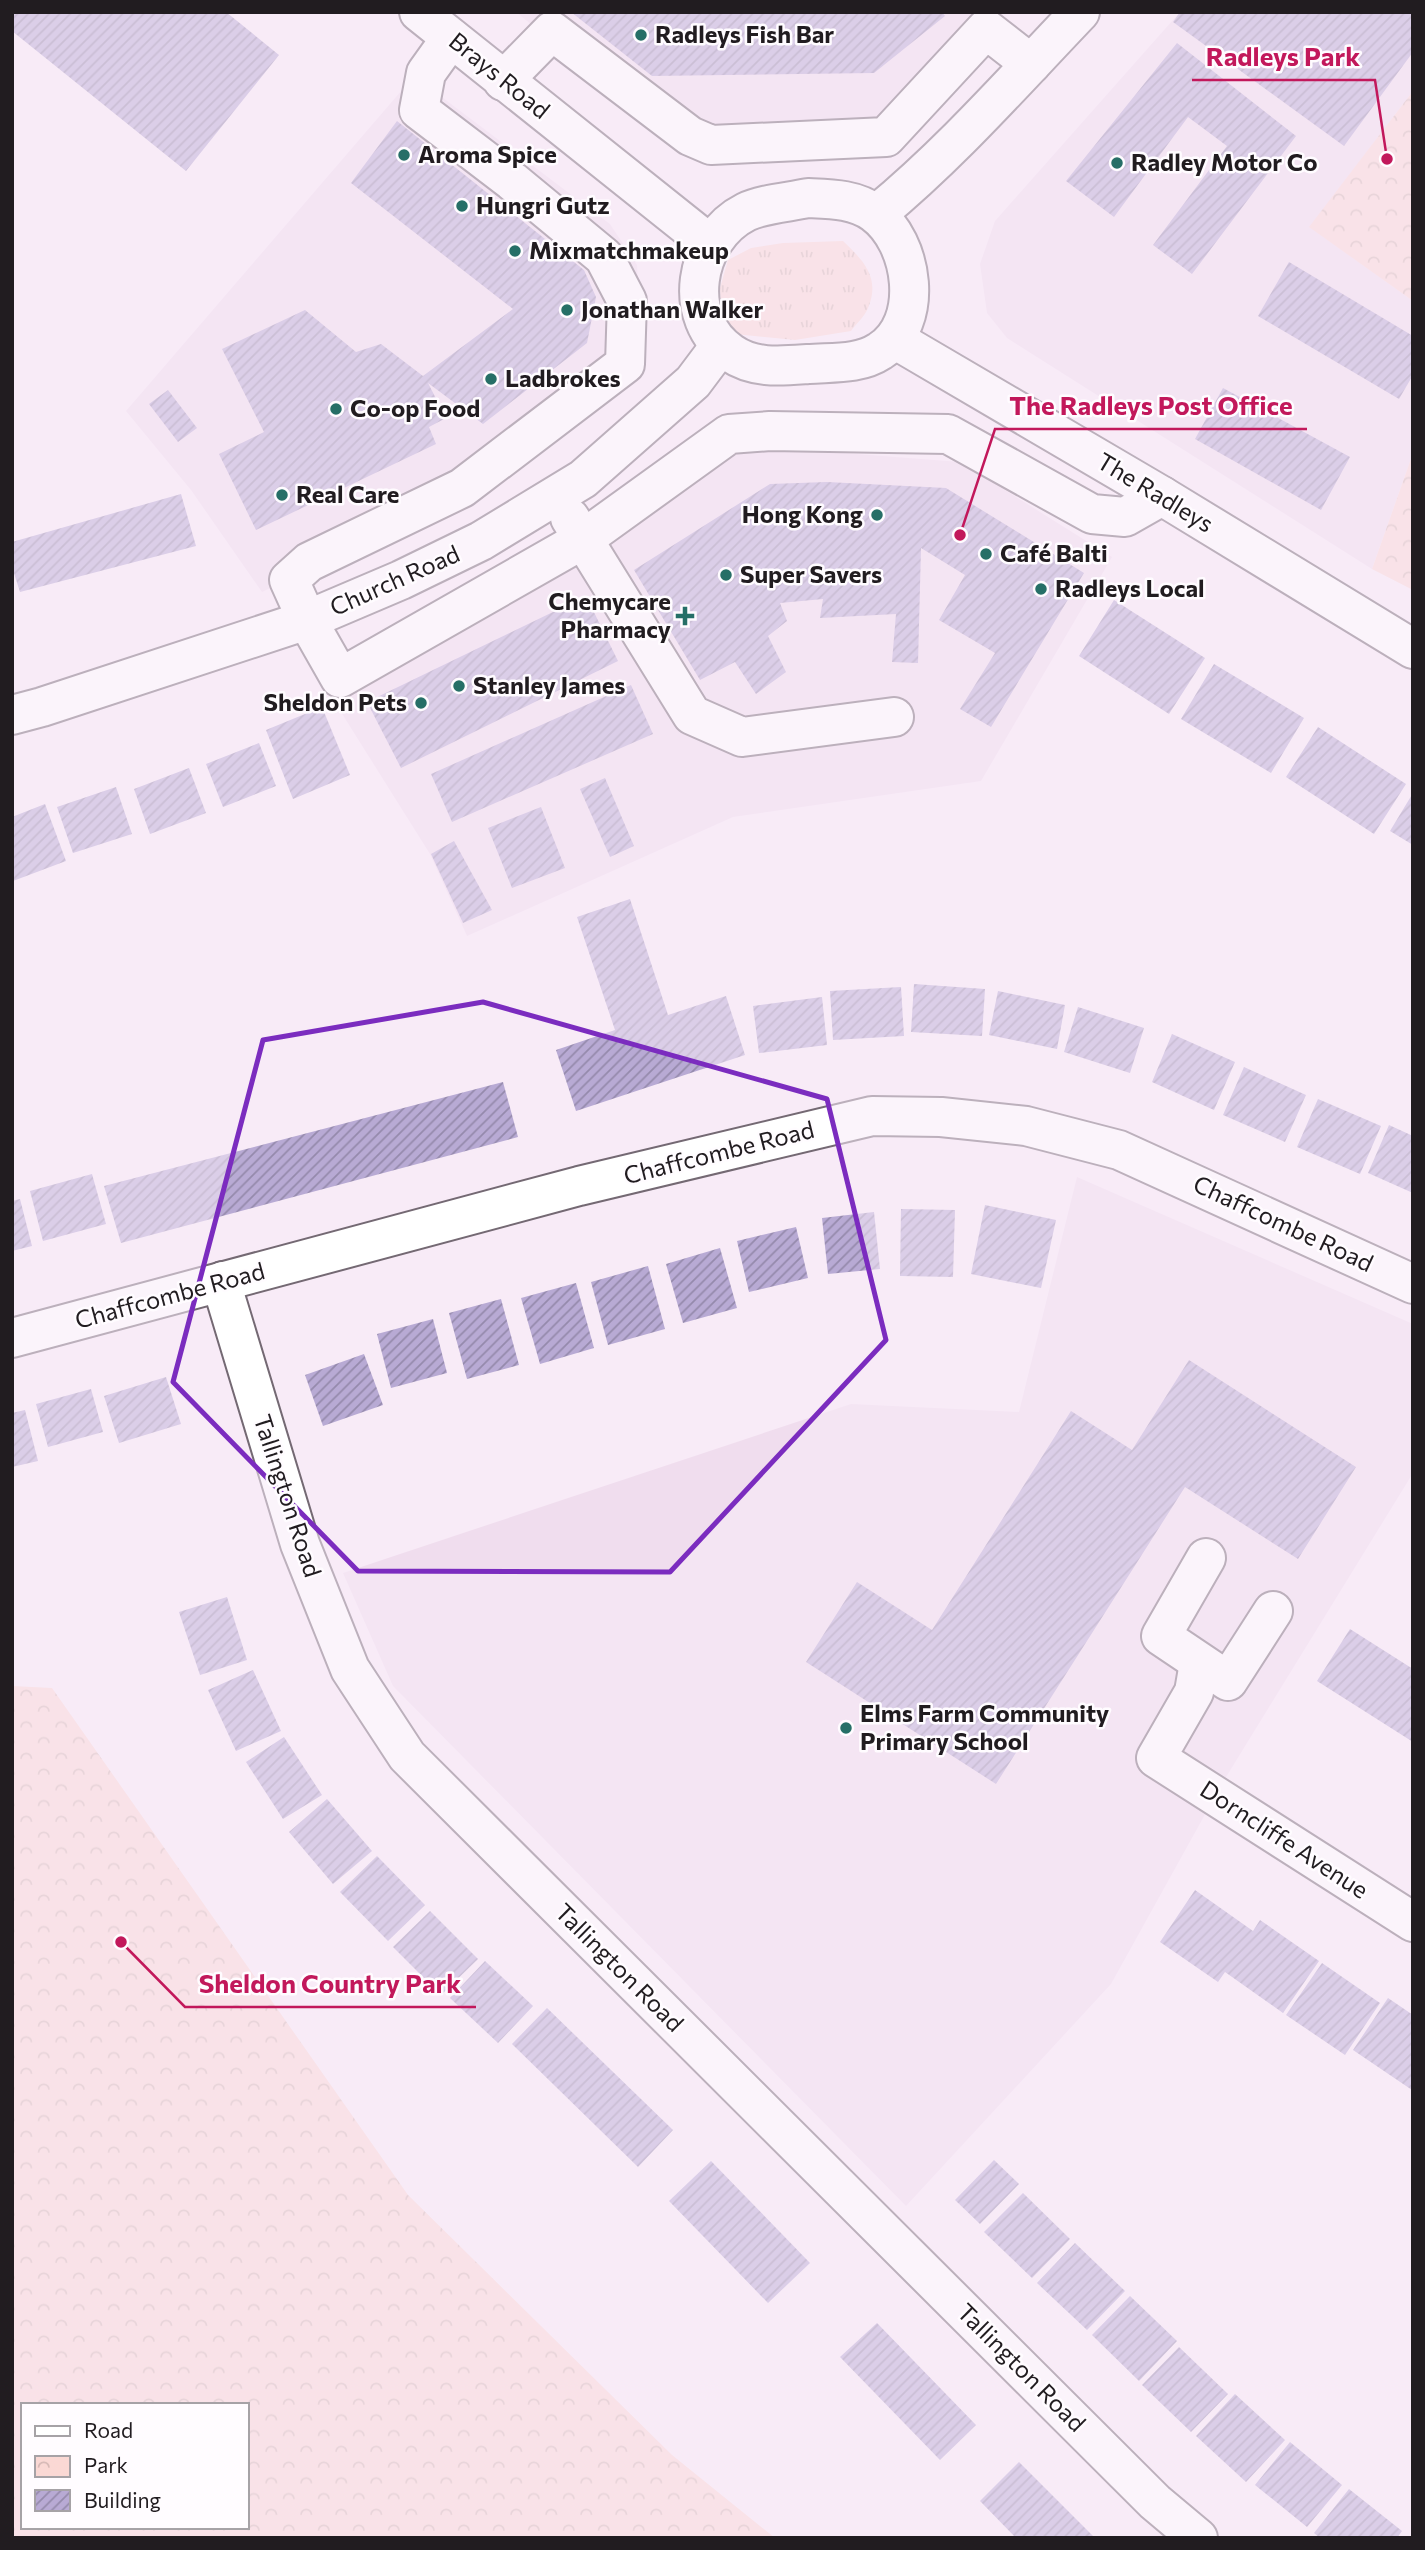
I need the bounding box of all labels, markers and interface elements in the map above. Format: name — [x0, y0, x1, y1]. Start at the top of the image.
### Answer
place label: Radleys Fish Bar — [655, 19, 834, 48]
street label: Brays Road — [444, 25, 556, 124]
marker: Radleys Fish Bar — [633, 27, 649, 43]
callout: Radleys Park — [1192, 33, 1375, 80]
text: Radleys Park — [1206, 40, 1360, 71]
place label: Aroma Spice — [418, 139, 557, 168]
marker: Aroma Spice — [396, 147, 412, 163]
place label: Radley Motor Co — [1131, 147, 1318, 176]
marker: Radley Motor Co — [1109, 155, 1125, 171]
place label: Hungri Gutz — [476, 190, 610, 219]
marker: Hungri Gutz — [454, 198, 470, 214]
place label: Mixmatchmakeup — [529, 235, 729, 264]
marker: Mixmatchmakeup — [507, 243, 523, 259]
place label: Jonathan Walker — [581, 294, 763, 323]
marker: Jonathan Walker — [559, 302, 575, 318]
place label: Ladbrokes — [505, 363, 621, 392]
marker: Ladbrokes — [483, 371, 499, 387]
callout: The Radleys Post Office — [995, 382, 1307, 429]
text: The Radleys Post Office — [1009, 389, 1293, 420]
place label: Co-op Food — [350, 393, 480, 422]
marker: Co-op Food — [328, 401, 344, 417]
street label: The Radleys — [1092, 446, 1219, 538]
place label: Real Care — [296, 479, 399, 508]
marker: Real Care — [274, 487, 290, 503]
place label: Hong Kong — [742, 499, 863, 528]
marker: Hong Kong — [869, 507, 885, 523]
street label: Church Road — [325, 538, 464, 621]
place label: Café Balti — [1000, 538, 1108, 567]
marker: Café Balti — [978, 546, 994, 562]
place label: Super Savers — [740, 559, 882, 588]
marker: Super Savers — [718, 567, 734, 583]
place label: Radleys Local — [1055, 573, 1205, 602]
marker: Radleys Local — [1033, 581, 1049, 597]
place label: Chemycare Pharmacy — [548, 586, 671, 643]
marker: Chemycare Pharmacy — [677, 608, 693, 624]
place label: Stanley James — [473, 670, 625, 699]
marker: Stanley James — [451, 678, 467, 694]
place label: Sheldon Pets — [264, 687, 407, 716]
marker: Sheldon Pets — [413, 695, 429, 711]
street label: Chaffcombe Road — [620, 1114, 817, 1189]
street label: Chaffcombe Road — [1189, 1168, 1378, 1277]
street label: Chaffcombe Road — [72, 1255, 268, 1334]
street label: Tallington Road — [248, 1411, 328, 1581]
place label: Elms Farm Community Primary School — [860, 1698, 1109, 1755]
marker: Elms Farm Community Primary School — [838, 1720, 854, 1736]
street label: Dorncliffe Avenue — [1195, 1774, 1374, 1904]
street label: Tallington Road — [550, 1897, 690, 2037]
callout: Sheldon Country Park — [185, 1960, 476, 2007]
text: Sheldon Country Park — [199, 1967, 461, 1998]
street label: Tallington Road — [952, 2297, 1092, 2437]
legend — [21, 2403, 248, 2529]
text: Road — [84, 2417, 133, 2442]
text: Park — [84, 2452, 128, 2477]
text: Building — [84, 2487, 161, 2512]

